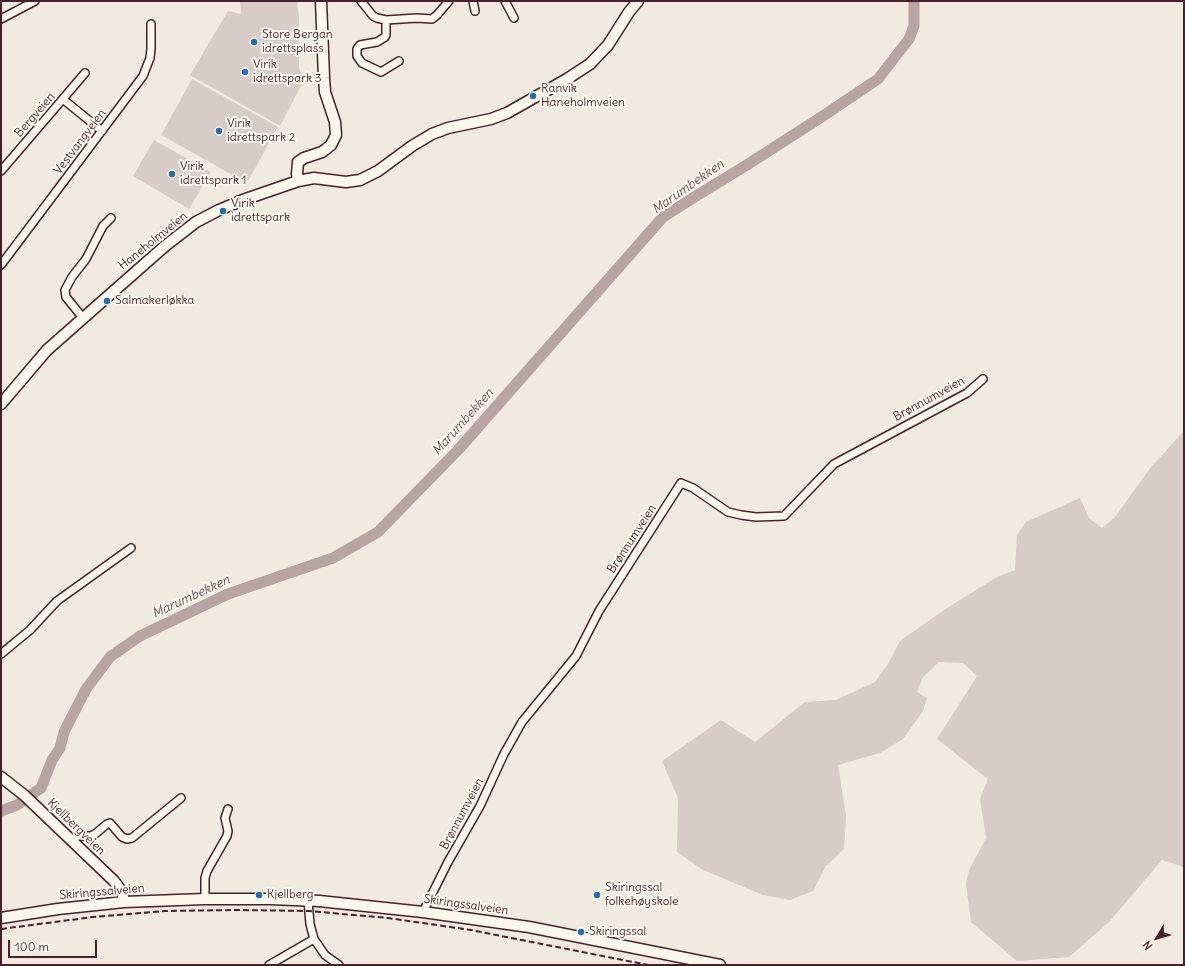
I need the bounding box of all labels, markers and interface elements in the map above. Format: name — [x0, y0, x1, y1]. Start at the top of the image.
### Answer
place label: Store Bergan idrettsplass — [262, 28, 333, 56]
marker: Store Bergan idrettsplass — [249, 37, 259, 47]
place label: Virik idrettspark 3 — [253, 58, 322, 86]
marker: Virik idrettspark 3 — [240, 67, 250, 77]
place label: Ranvik Haneholmveien — [541, 82, 625, 110]
street label: Bergveien — [12, 90, 58, 140]
marker: Ranvik Haneholmveien — [528, 91, 538, 101]
street label: Vestvangveien — [51, 107, 109, 177]
place label: Virik idrettspark 2 — [227, 117, 295, 145]
marker: Virik idrettspark 2 — [214, 126, 224, 136]
water label: Marumbekken — [649, 157, 727, 217]
place label: Virik idrettspark 1 — [180, 160, 247, 188]
marker: Virik idrettspark 1 — [167, 169, 177, 179]
place label: Virik idrettspark — [231, 197, 290, 225]
marker: Virik idrettspark — [218, 206, 228, 216]
street label: Haneholmveien — [116, 209, 190, 273]
place label: Salmakerløkka — [115, 294, 194, 308]
marker: Salmakerløkka — [102, 296, 112, 306]
street label: Brønnumveien — [891, 374, 967, 424]
water label: Marumbekken — [429, 386, 497, 458]
street label: Brønnumveien — [604, 502, 660, 576]
water label: Marumbekken — [150, 572, 232, 622]
street label: Brønnumveien — [437, 776, 487, 852]
street label: Kjellbergveien — [44, 796, 108, 858]
street label: Skiringssalveien — [59, 881, 145, 903]
place label: Skiringssal folkehøyskole — [605, 881, 679, 909]
place label: Kjellberg — [267, 888, 313, 902]
marker: Kjellberg — [254, 890, 264, 900]
marker: Skiringssal folkehøyskole — [592, 890, 602, 900]
street label: Skiringssalveien — [423, 892, 509, 918]
north arrow — [1137, 918, 1177, 958]
place label: Skiringssal — [589, 925, 646, 939]
marker: Skiringssal — [576, 927, 586, 937]
scale bar — [10, 932, 99, 958]
text: N — [1140, 938, 1155, 953]
text: 100 m — [15, 939, 49, 954]

